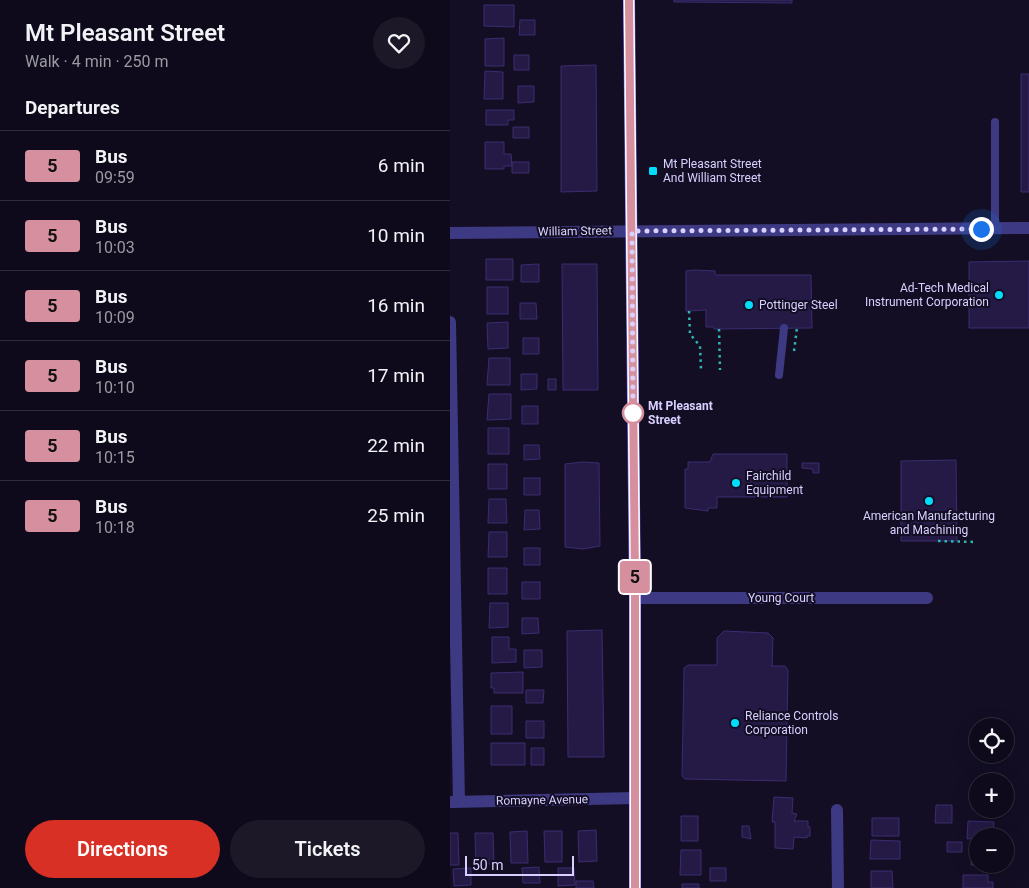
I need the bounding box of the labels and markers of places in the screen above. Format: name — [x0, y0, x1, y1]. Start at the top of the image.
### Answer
place label: Mt Pleasant Street And William Street — [663, 157, 762, 185]
marker: Mt Pleasant Street And William Street — [647, 165, 659, 177]
place label: Ad-Tech Medical Instrument Corporation — [865, 281, 989, 309]
marker: Ad-Tech Medical Instrument Corporation — [993, 289, 1005, 301]
place label: Pottinger Steel — [759, 298, 838, 312]
marker: Pottinger Steel — [743, 299, 755, 311]
place label: Mt Pleasant Street — [648, 399, 713, 427]
marker: Mt Pleasant Street — [622, 402, 644, 424]
place label: Fairchild Equipment — [746, 469, 803, 497]
marker: Fairchild Equipment — [730, 477, 742, 489]
marker: American Manufacturing and Machining — [923, 495, 935, 507]
place label: American Manufacturing and Machining — [863, 509, 995, 537]
place label: Reliance Controls Corporation — [745, 709, 838, 737]
marker: Reliance Controls Corporation — [729, 717, 741, 729]

